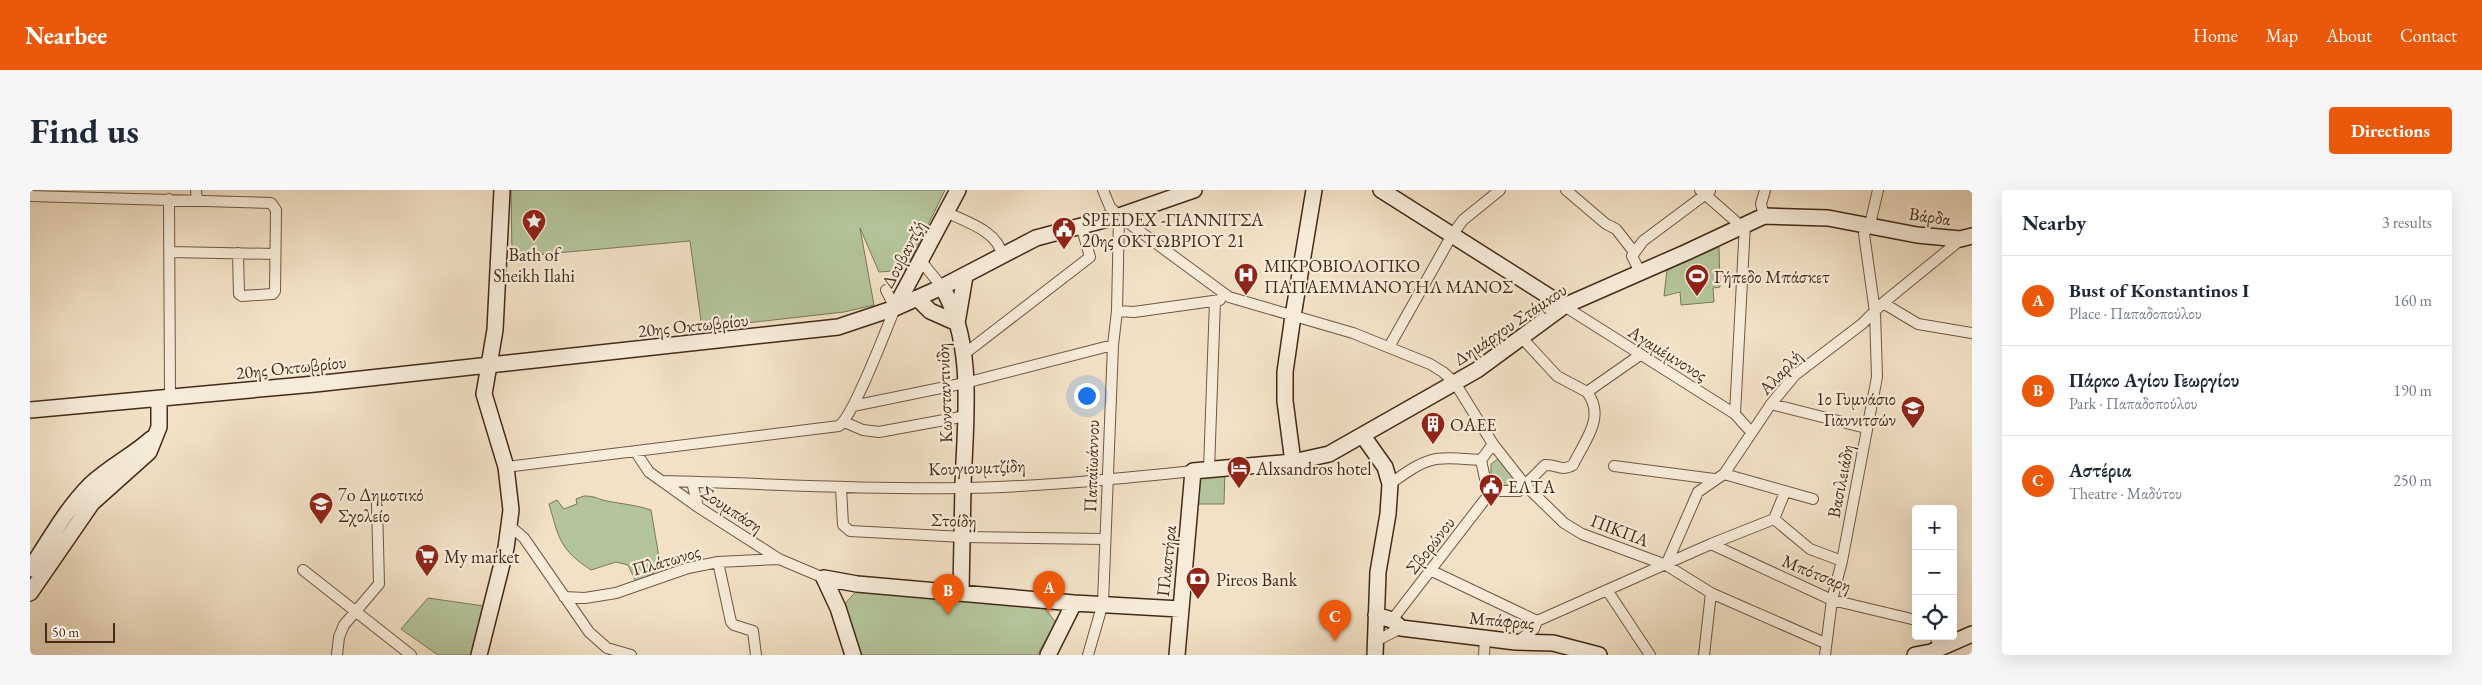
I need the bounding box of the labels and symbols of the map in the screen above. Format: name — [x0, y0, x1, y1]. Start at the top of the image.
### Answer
street label: Βάρδα — [1908, 202, 1953, 230]
place icon: Bath of Sheikh Ilahi — [521, 208, 547, 242]
place label: SPEEDEX -ΓΙΑΝΝΙΤΣΑ 20ης ΟΚΤΩΒΡΙΟΥ 21 — [1082, 208, 1264, 252]
street label: Δουβαντζή — [876, 216, 930, 292]
public building icon: SPEEDEX -ΓΙΑΝΝΙΤΣΑ 20ης ΟΚΤΩΒΡΙΟΥ 21 — [1051, 216, 1077, 250]
place label: Bath of Sheikh Ilahi — [493, 243, 575, 287]
place label: ΜΙΚΡΟΒΙΟΛΟΓΙΚΟ ΠΑΠΑΕΜΜΑΝΟΥΗΛ ΜΑΝΟΣ — [1264, 254, 1513, 298]
hospital icon: ΜΙΚΡΟΒΙΟΛΟΓΙΚΟ ΠΑΠΑΕΜΜΑΝΟΥΗΛ ΜΑΝΟΣ — [1233, 262, 1259, 296]
sports icon: Γήπεδο Μπάσκετ — [1684, 263, 1710, 297]
place label: Γήπεδο Μπάσκετ — [1714, 265, 1830, 288]
street label: Δημάρχου Στάμκου — [1449, 278, 1571, 370]
street label: 20ης Οκτωβρίου — [637, 308, 749, 342]
street label: Αγαμέμνονος — [1623, 319, 1712, 386]
street label: Κωνσταντινίδη — [931, 343, 957, 443]
street label: Αλαρλή — [1753, 345, 1807, 400]
street label: 20ης Οκτωβρίου — [235, 350, 347, 384]
your location — [1074, 383, 1100, 409]
place label: 1ο Γυμνάσιο Γιαννιτσών — [1816, 387, 1896, 431]
school or university icon: 1ο Γυμνάσιο Γιαννιτσών — [1900, 395, 1926, 429]
building icon: ΟΑΕΕ — [1420, 411, 1446, 445]
place label: ΟΑΕΕ — [1450, 413, 1497, 436]
street label: Παπαϊωάννου — [1078, 419, 1104, 513]
street label: Βασιλειάδη — [1822, 442, 1858, 520]
street label: Κουγιουμτζίδη — [928, 454, 1026, 480]
hotel icon: Alxsandros hotel — [1226, 455, 1252, 489]
place label: Alxsandros hotel — [1255, 457, 1372, 480]
public building icon: ΕΛΤΑ — [1478, 473, 1504, 507]
place label: ΕΛΤΑ — [1508, 475, 1556, 498]
street label: Σουμπάση — [696, 480, 768, 538]
place label: 7o Δημοτικό Σχολείο — [338, 483, 424, 527]
school or university icon: 7o Δημοτικό Σχολείο — [308, 491, 334, 525]
street label: Στοίδη — [931, 508, 977, 532]
street label: ΠΙΚΠΑ — [1588, 508, 1653, 552]
street label: Σβορώνου — [1400, 511, 1460, 579]
street label: Πλαστήρα — [1151, 523, 1181, 598]
street label: Πλάτωνος — [629, 539, 703, 581]
supermarket icon: My market — [414, 543, 440, 577]
place label: My market — [444, 545, 520, 568]
street label: Μπότσαρη — [1779, 549, 1855, 597]
bank icon: Pireos Bank — [1185, 566, 1211, 600]
place label: Pireos Bank — [1216, 568, 1298, 591]
pin: A — [1033, 571, 1065, 612]
pin: B — [932, 574, 964, 615]
pin: C — [1319, 600, 1351, 641]
street label: Μπάφρας — [1468, 606, 1536, 634]
scale bar — [45, 620, 115, 643]

